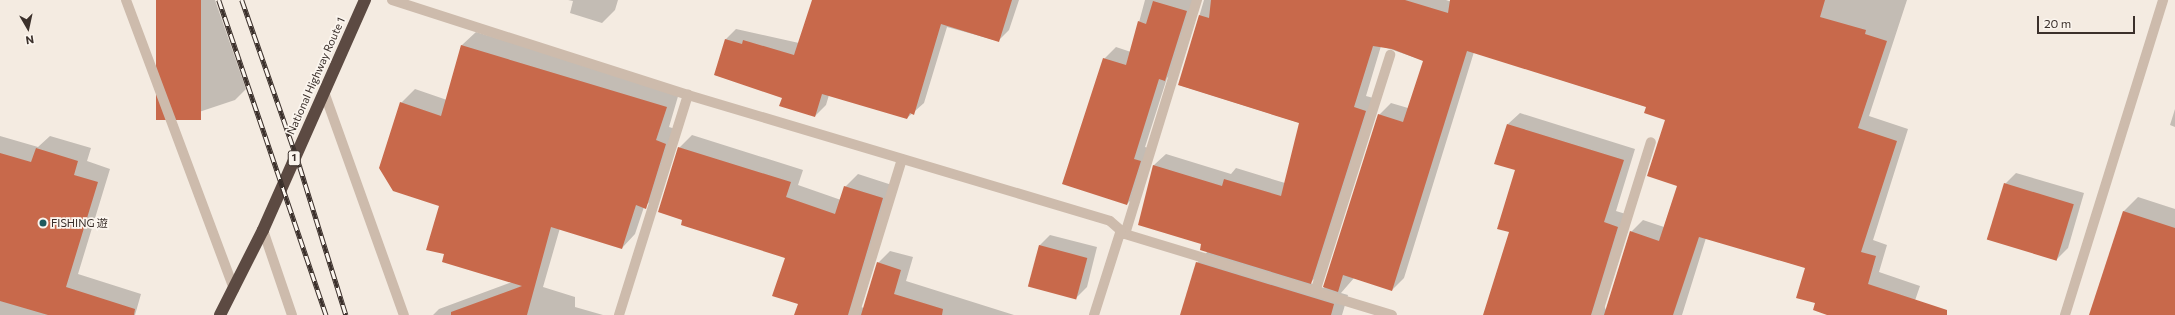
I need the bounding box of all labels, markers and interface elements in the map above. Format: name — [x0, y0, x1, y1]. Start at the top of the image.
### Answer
north arrow — [8, 8, 48, 48]
scale bar — [2039, 8, 2137, 34]
street label: National Highway Route 1 — [284, 15, 348, 137]
text: 20 m — [2044, 16, 2071, 30]
text: N — [25, 33, 35, 47]
road number: 1 — [287, 150, 301, 166]
place label: FISHING 遊 — [51, 216, 108, 230]
marker: FISHING 遊 — [38, 218, 48, 228]

